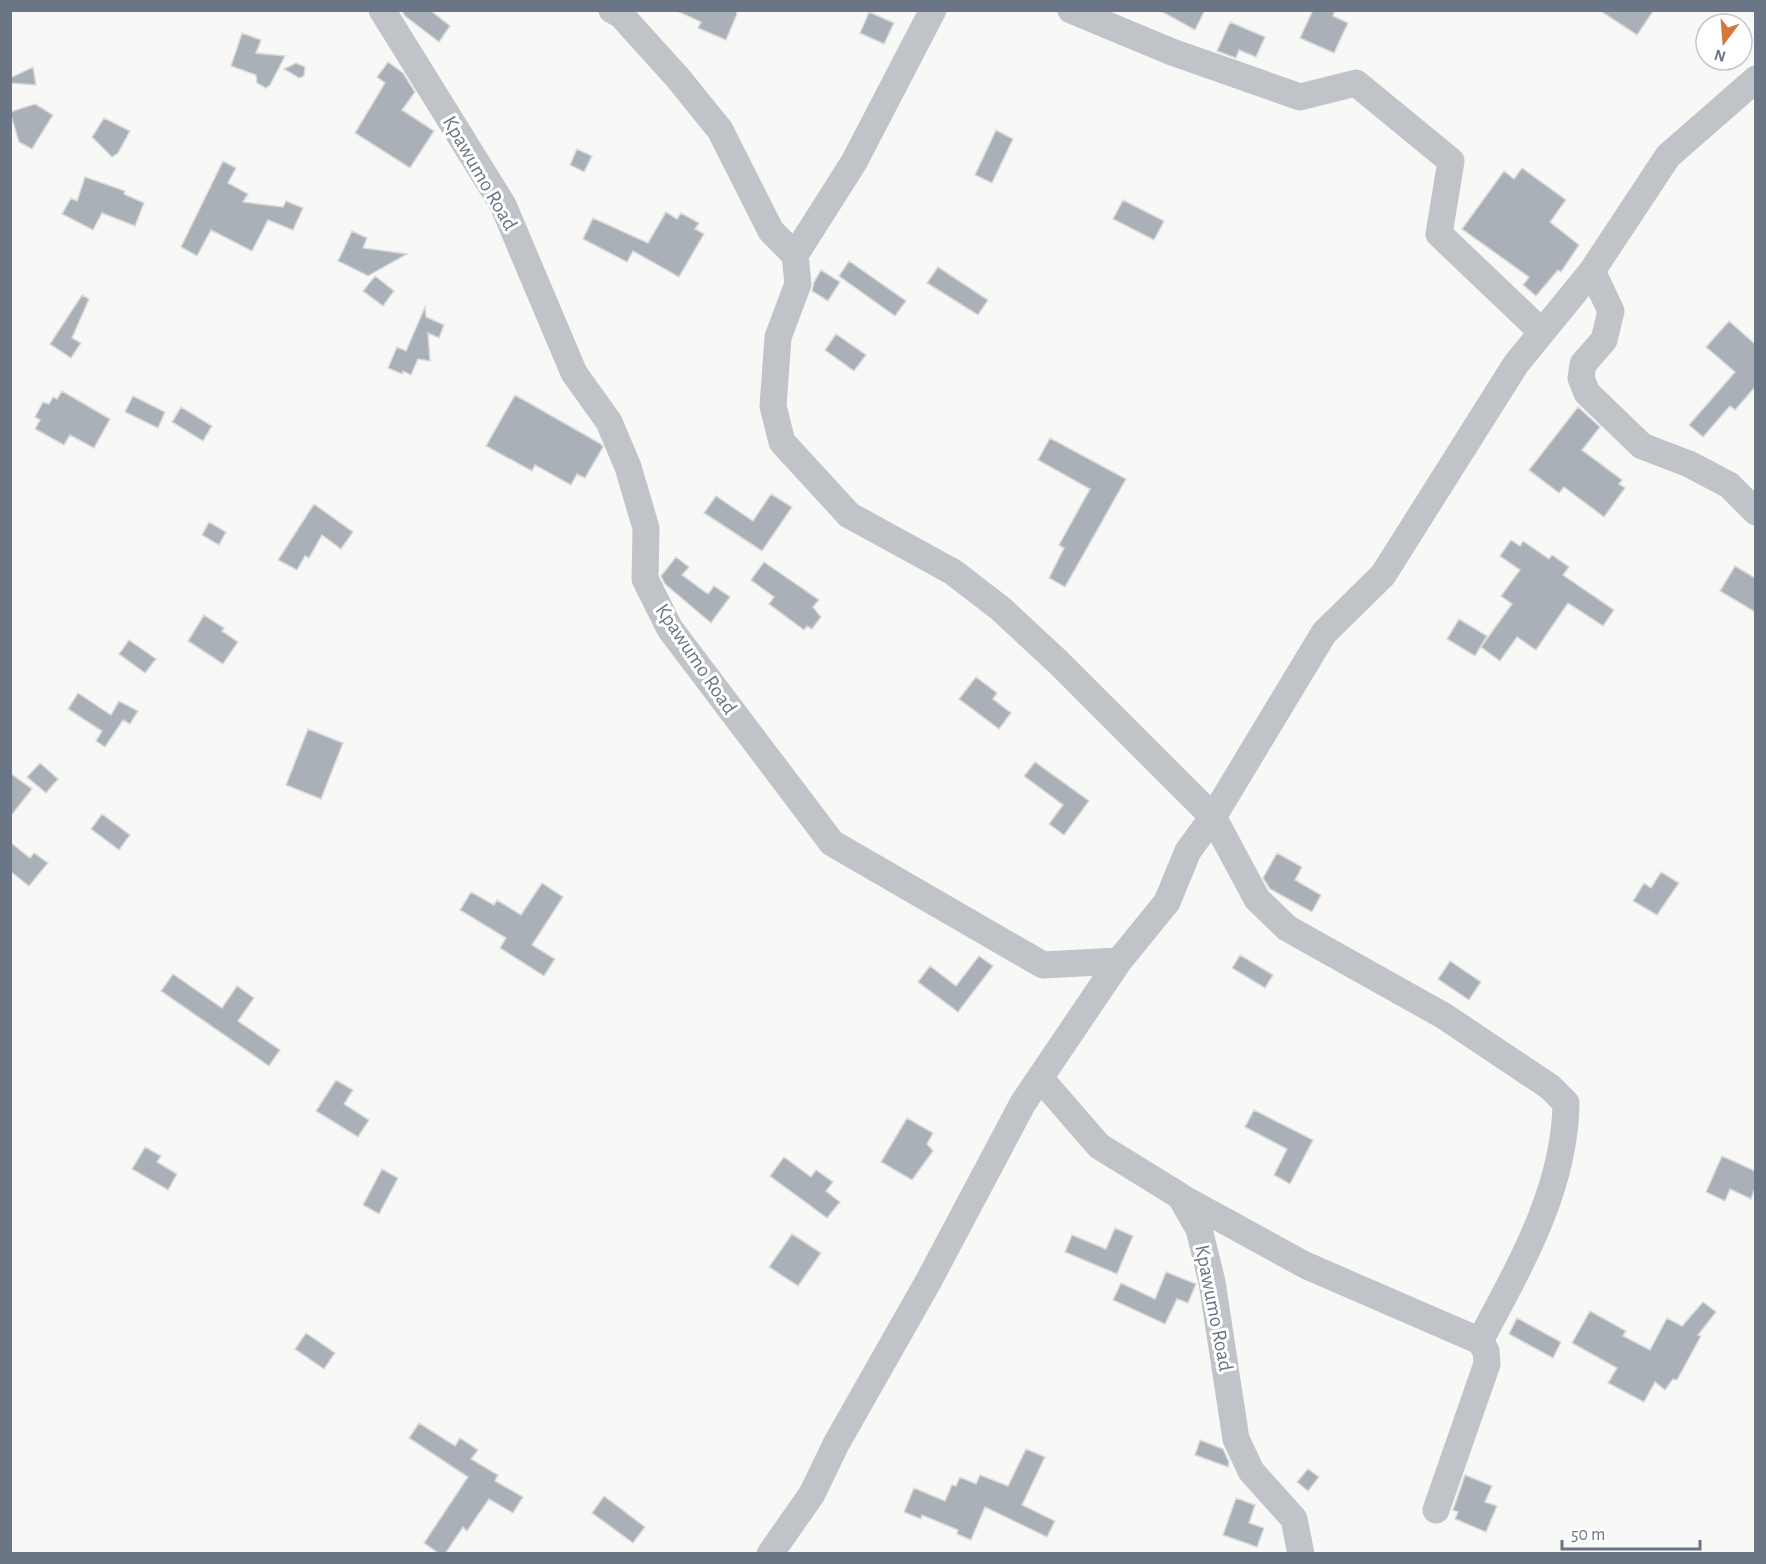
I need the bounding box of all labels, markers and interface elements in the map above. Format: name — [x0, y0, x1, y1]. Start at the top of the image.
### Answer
north arrow — [1694, 12, 1754, 72]
text: N — [1713, 46, 1728, 65]
street label: Kpawumo Road — [439, 112, 521, 234]
street label: Kpawumo Road — [651, 600, 741, 718]
street label: Kpawumo Road — [1191, 1243, 1237, 1373]
scale bar — [1562, 1513, 1700, 1551]
text: 50 m — [1571, 1526, 1605, 1544]

